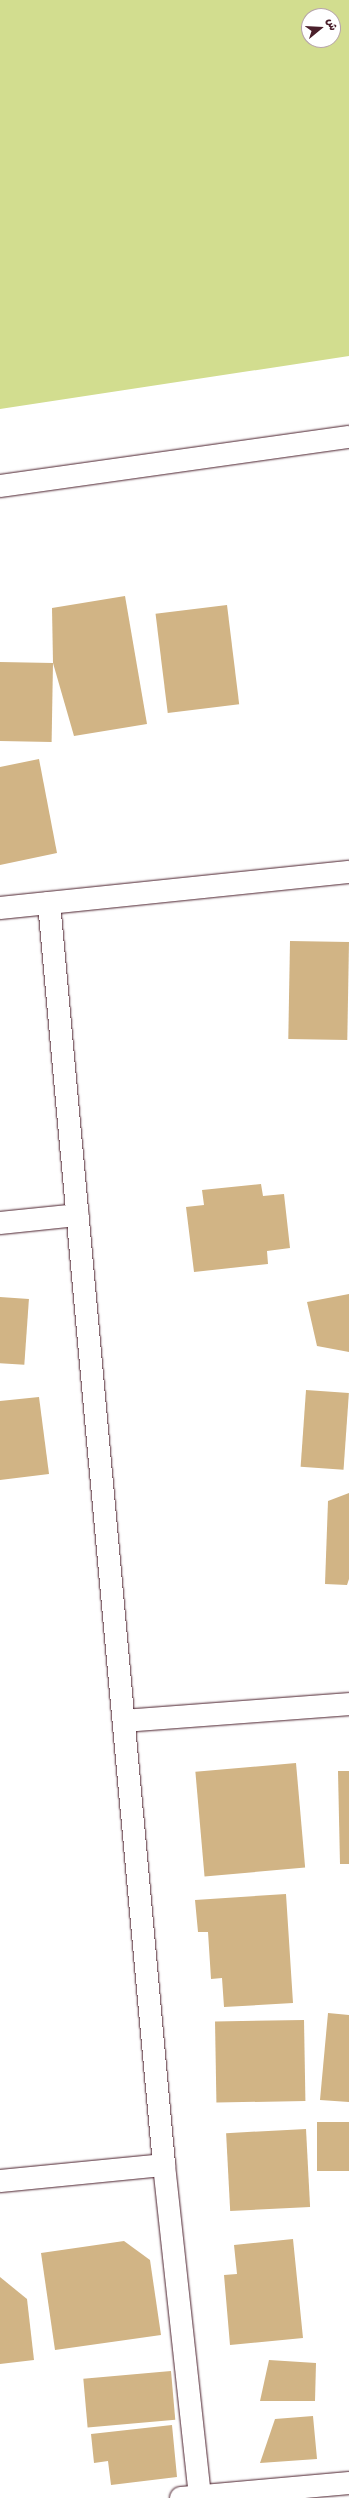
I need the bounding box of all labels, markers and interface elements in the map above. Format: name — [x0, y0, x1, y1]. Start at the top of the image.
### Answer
north arrow — [301, 8, 341, 48]
text: ش — [323, 17, 340, 33]

